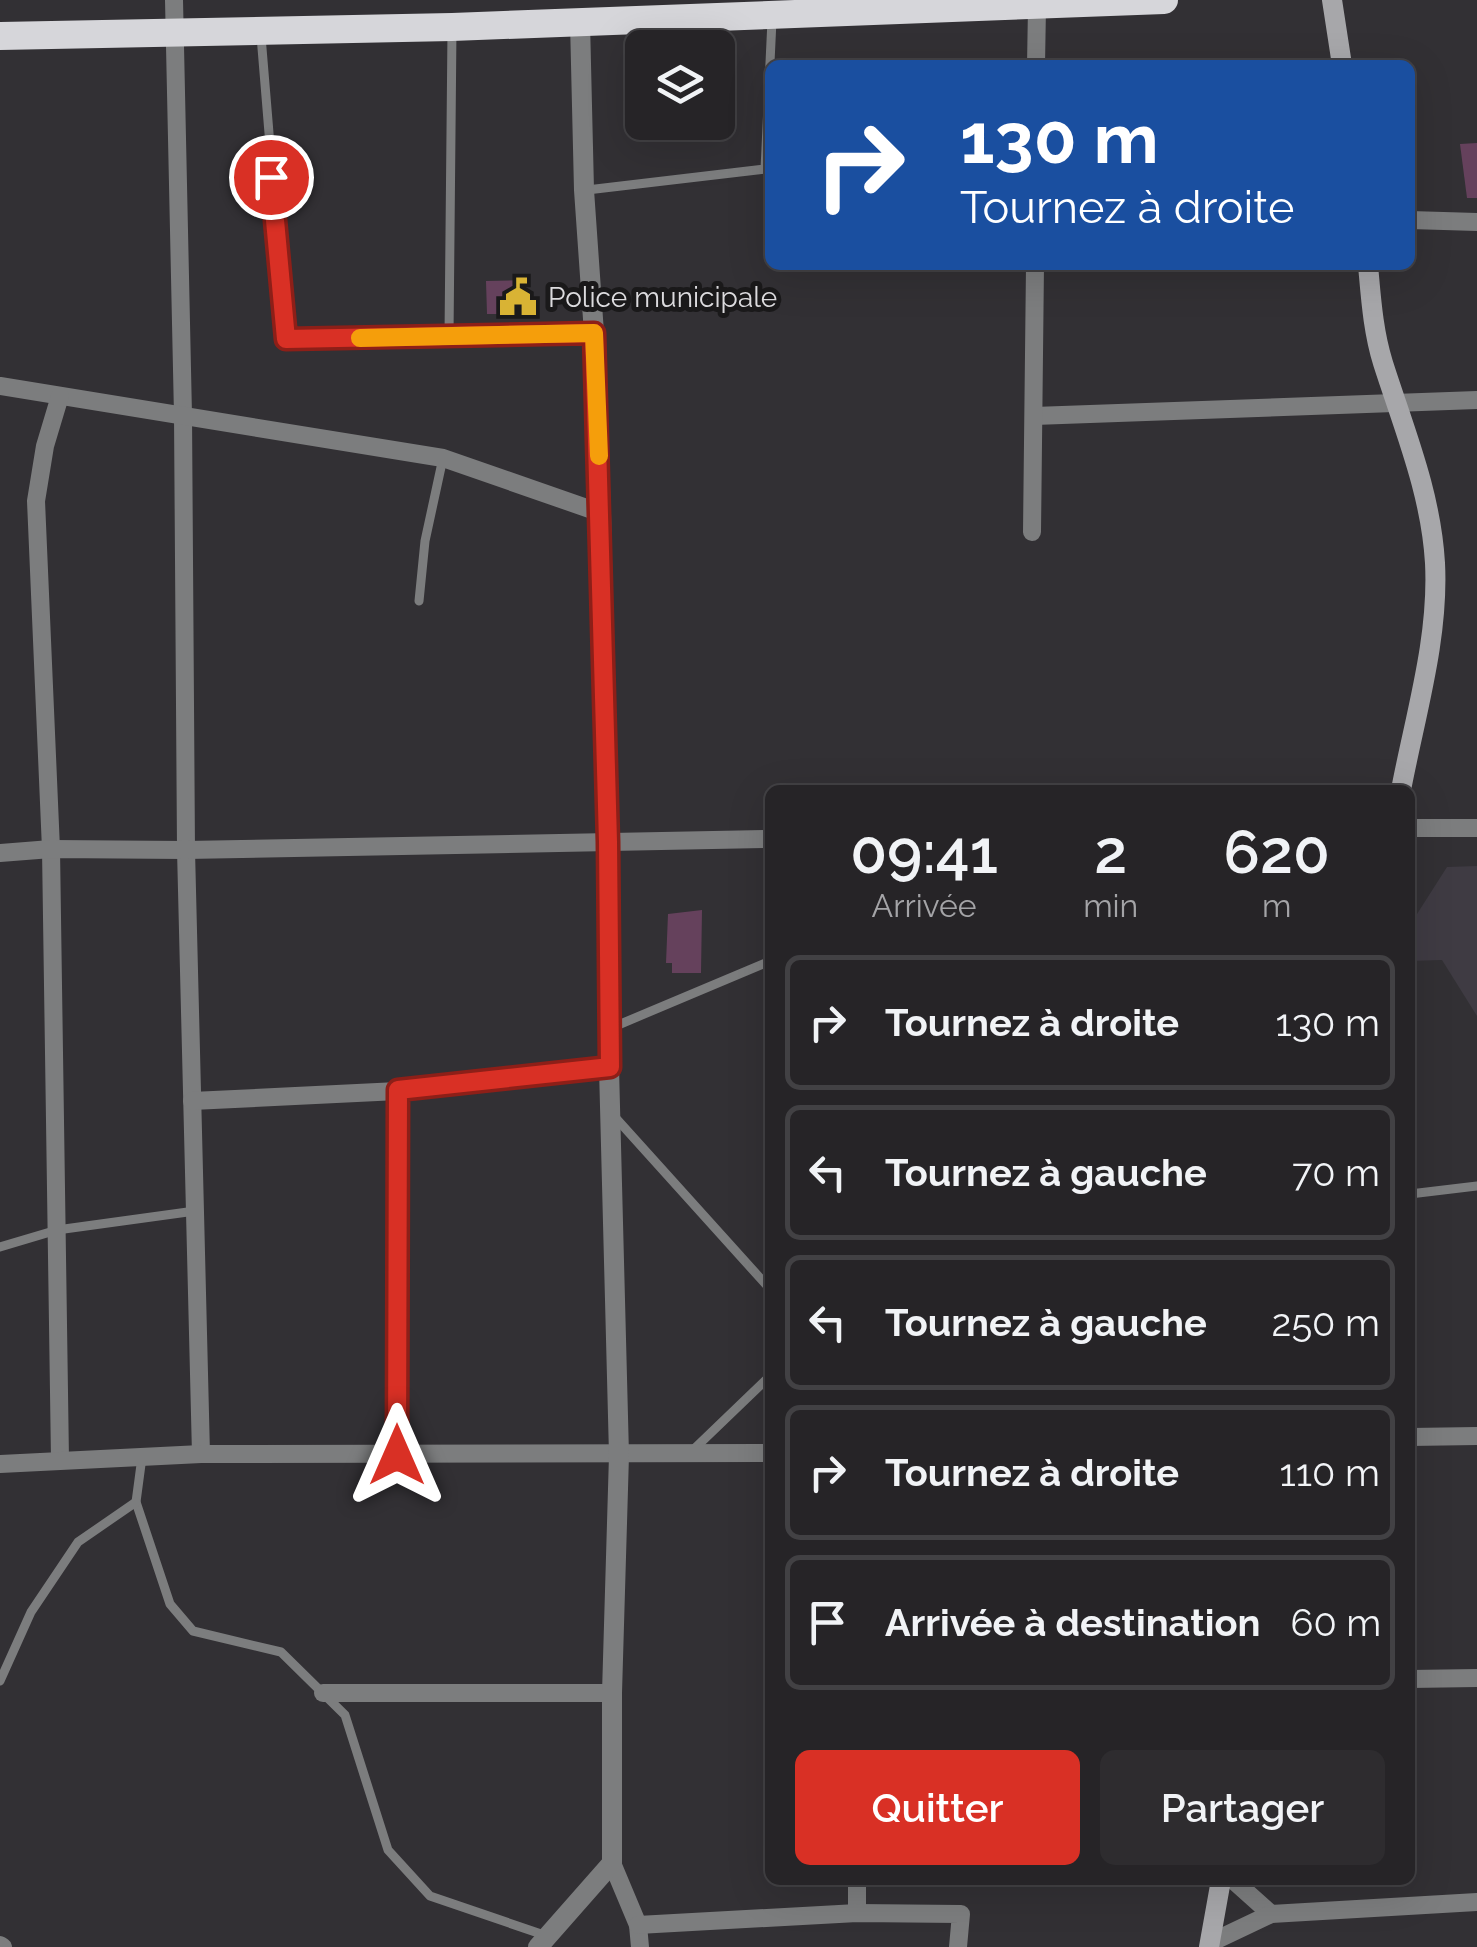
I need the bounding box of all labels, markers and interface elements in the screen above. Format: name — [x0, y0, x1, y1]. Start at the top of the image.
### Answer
map controls — [625, 30, 735, 140]
button: layers — [625, 30, 735, 140]
text: 130 m — [960, 97, 1159, 179]
icon: right — [795, 100, 925, 230]
pin — [229, 135, 314, 220]
icon: arrive — [244, 150, 299, 205]
text: Tournez à droite — [960, 181, 1294, 234]
public building icon: Police municipale — [497, 276, 539, 318]
place label: Police municipale — [548, 281, 777, 314]
text: 09:41 — [850, 817, 998, 887]
text: 2 — [1094, 817, 1127, 887]
text: 620 — [1224, 817, 1330, 887]
text: Arrivée — [872, 887, 977, 924]
text: min — [1083, 887, 1138, 924]
text: m — [1262, 887, 1291, 924]
icon: right — [800, 995, 855, 1050]
text: Tournez à droite — [885, 1000, 1179, 1045]
text: 130 m — [1276, 1000, 1380, 1045]
icon: left — [800, 1145, 855, 1200]
text: Tournez à gauche — [885, 1150, 1207, 1195]
text: 70 m — [1292, 1150, 1380, 1195]
icon: left — [800, 1295, 855, 1350]
text: Tournez à gauche — [885, 1300, 1207, 1345]
text: 250 m — [1272, 1300, 1380, 1345]
position arrow — [345, 1403, 449, 1507]
icon: right — [800, 1445, 855, 1500]
text: Tournez à droite — [885, 1450, 1179, 1495]
text: 110 m — [1280, 1450, 1380, 1495]
icon: arrive — [800, 1595, 855, 1650]
text: Arrivée à destination — [885, 1600, 1261, 1645]
text: 60 m — [1291, 1600, 1381, 1645]
button: Quitter — [795, 1750, 1080, 1865]
button: Partager — [1100, 1750, 1385, 1865]

